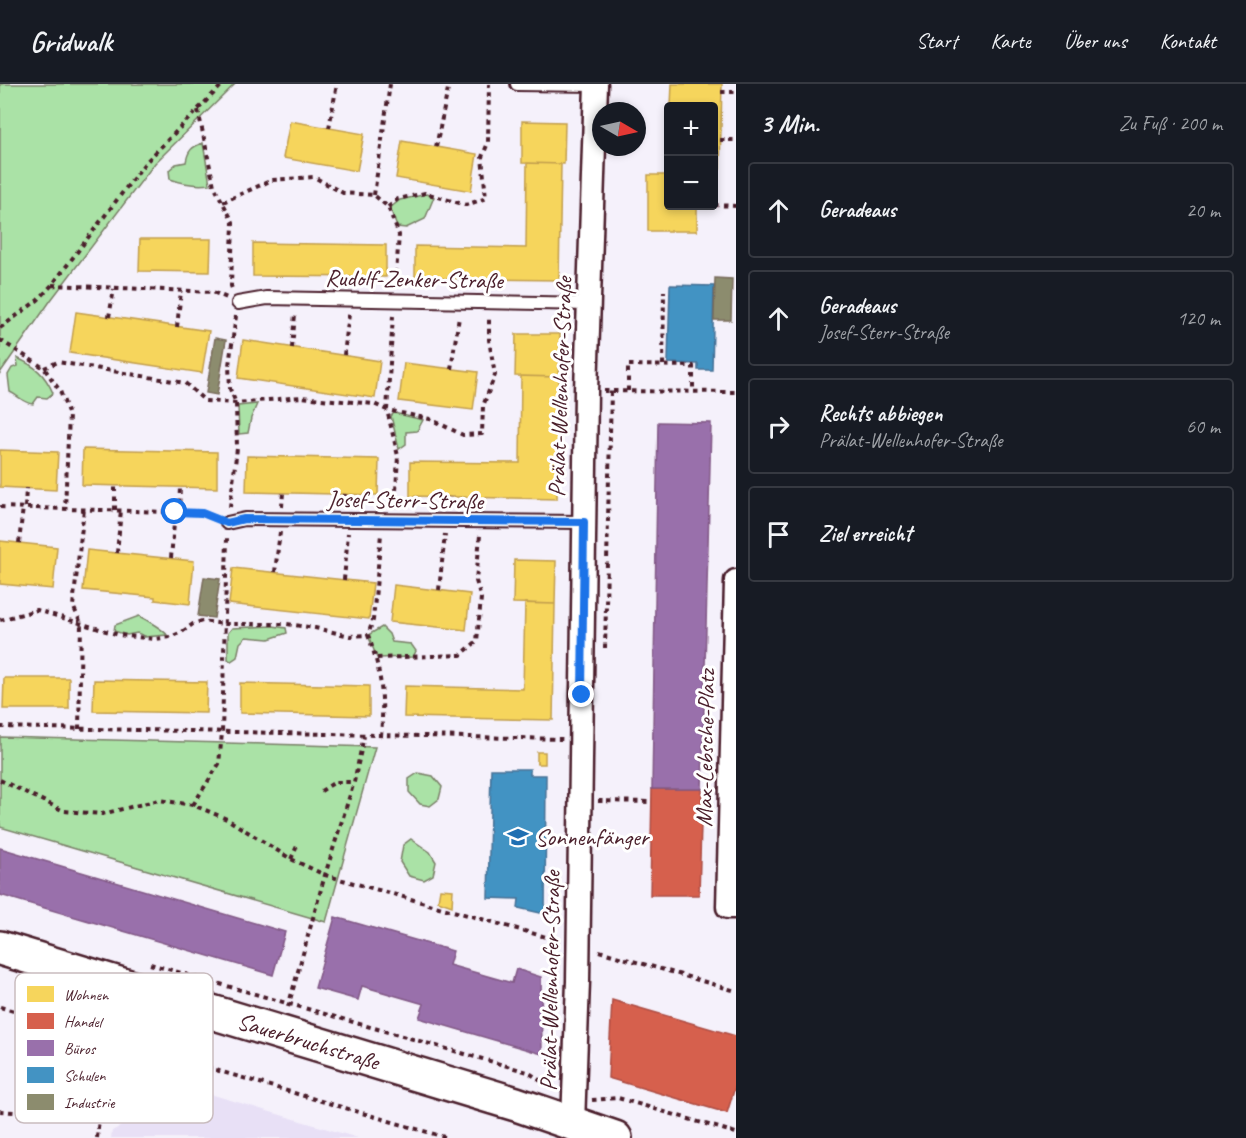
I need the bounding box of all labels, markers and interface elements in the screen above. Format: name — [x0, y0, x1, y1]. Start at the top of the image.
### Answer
text: Gridwalk — [30, 24, 112, 59]
text: Start — [916, 28, 957, 54]
text: Karte — [990, 28, 1031, 54]
text: Über uns — [1064, 28, 1127, 54]
text: Kontakt — [1160, 28, 1216, 54]
north arrow — [592, 102, 646, 156]
map controls — [664, 102, 718, 210]
button: + — [664, 102, 718, 156]
text: 3 Min. — [760, 107, 819, 140]
text: Zu Fuß · 200 m — [1119, 111, 1222, 136]
button: − — [664, 156, 718, 210]
icon: ahead — [762, 194, 795, 227]
text: Geradeaus — [819, 196, 896, 224]
text: 20 m — [1186, 198, 1220, 223]
street label: Rudolf-Zenker-Straße — [325, 262, 505, 296]
street label: Prälat-Wellenhofer-Straße — [541, 274, 579, 498]
text: Geradeaus — [819, 292, 896, 320]
icon: ahead — [762, 302, 795, 335]
text: 120 m — [1177, 306, 1220, 331]
text: Josef-Sterr-Straße — [819, 320, 949, 345]
text: Rechts abbiegen — [819, 400, 942, 428]
icon: right — [762, 410, 795, 443]
text: 60 m — [1186, 414, 1220, 439]
text: Prälat-Wellenhofer-Straße — [819, 428, 1003, 453]
street label: Josef-Sterr-Straße — [326, 484, 485, 516]
route start — [161, 498, 187, 524]
icon: arrive — [762, 518, 795, 551]
text: Ziel erreicht — [819, 520, 912, 548]
street label: Max-Lebsche-Platz — [689, 668, 721, 827]
route end — [568, 681, 594, 707]
place label: Sonnenfänger — [535, 822, 651, 852]
school or university icon: Sonnenfänger — [506, 825, 530, 849]
street label: Prälat-Wellenhofer-Straße — [533, 868, 567, 1091]
legend — [15, 973, 213, 1123]
text: Wohnen — [64, 985, 109, 1005]
street label: Sauerbruchstraße — [234, 1006, 385, 1077]
text: Handel — [64, 1012, 105, 1032]
text: Büros — [64, 1039, 97, 1059]
text: Schulen — [64, 1066, 106, 1086]
text: Industrie — [64, 1093, 116, 1113]

